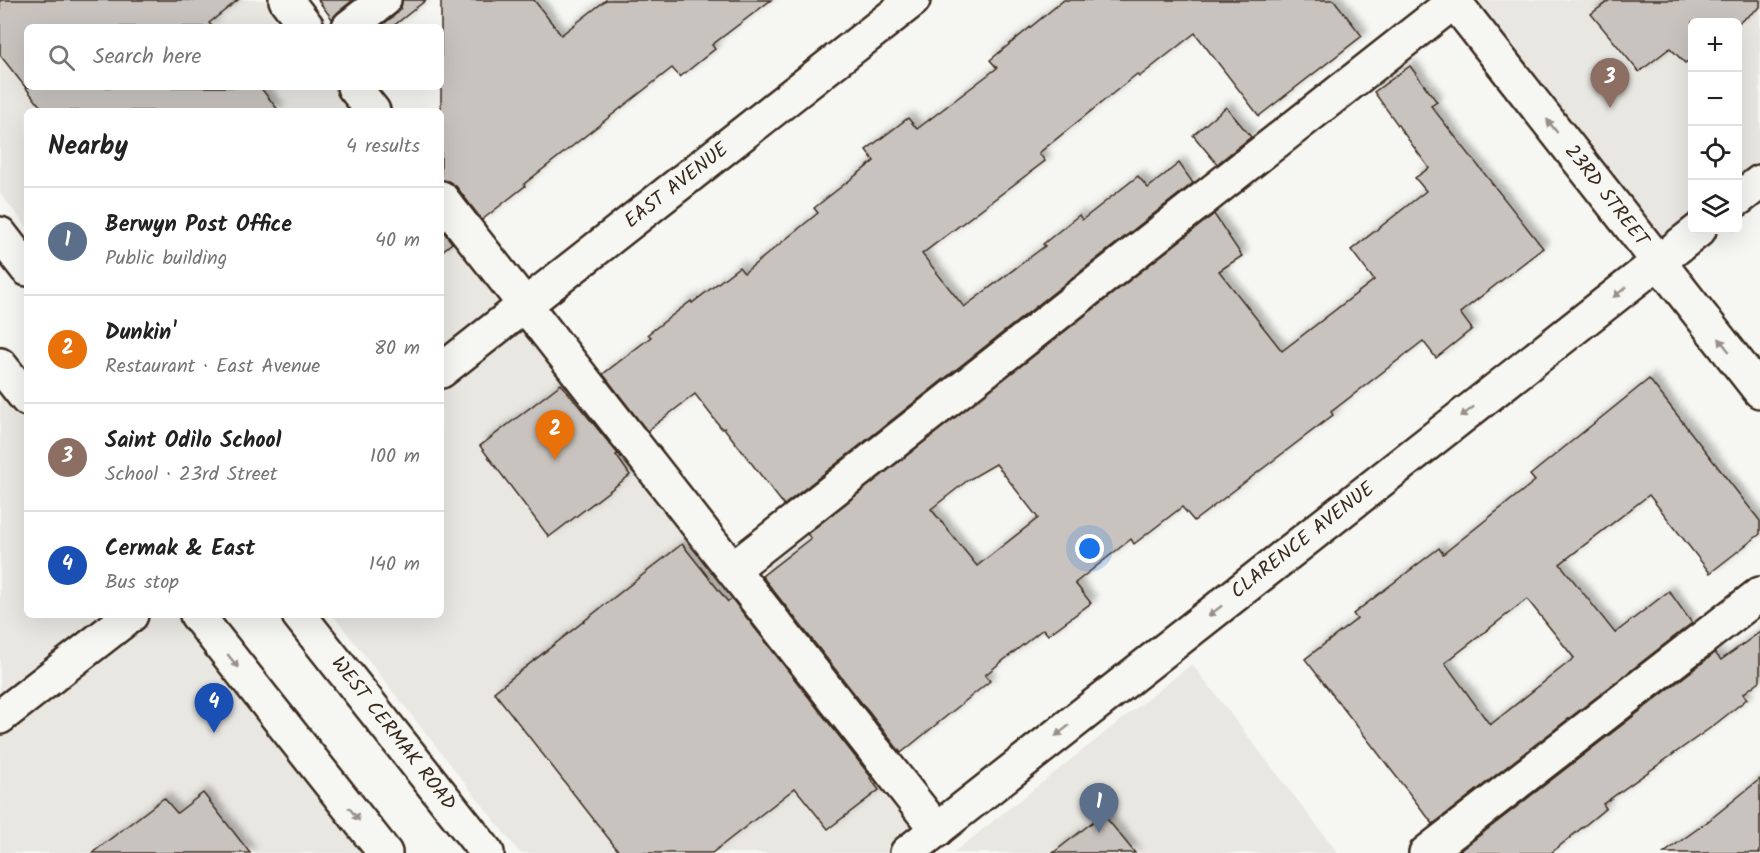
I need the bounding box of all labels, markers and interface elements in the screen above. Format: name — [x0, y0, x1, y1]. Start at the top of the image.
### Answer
map controls — [1688, 18, 1742, 234]
button: + — [1688, 18, 1742, 72]
search box — [24, 24, 444, 90]
text: Search here — [93, 40, 201, 75]
icon: search — [45, 41, 78, 74]
pin: 3 — [1590, 58, 1630, 108]
button: − — [1688, 72, 1742, 126]
one-way arrow — [1546, 118, 1558, 133]
text: Nearby — [48, 126, 128, 168]
button: locate — [1688, 126, 1742, 180]
text: 4 results — [346, 131, 420, 163]
street label: EAST AVENUE — [618, 134, 737, 237]
street label: 23RD STREET — [1556, 138, 1658, 256]
button: layers — [1688, 180, 1742, 234]
text: Berwyn Post Office — [105, 208, 292, 243]
text: 1 — [64, 225, 71, 257]
text: 40 m — [375, 225, 420, 257]
text: Public building — [105, 243, 227, 275]
one-way arrow — [1613, 285, 1628, 297]
text: Dunkin' — [105, 316, 176, 351]
text: 2 — [62, 333, 73, 365]
text: 80 m — [374, 333, 420, 365]
one-way arrow — [1717, 337, 1730, 353]
text: Restaurant · East Avenue — [105, 351, 320, 383]
one-way arrow — [1459, 406, 1475, 419]
pin: 2 — [536, 410, 574, 460]
text: Saint Odilo School — [105, 424, 281, 459]
text: 3 — [62, 441, 73, 473]
text: 100 m — [370, 441, 420, 473]
text: School · 23rd Street — [105, 459, 277, 491]
street label: CLARENCE AVENUE — [1224, 474, 1383, 608]
text: Cermak & East — [105, 532, 255, 567]
your location — [1075, 534, 1104, 563]
text: 4 — [62, 549, 73, 581]
text: 140 m — [369, 549, 420, 581]
text: Bus stop — [105, 567, 179, 599]
one-way arrow — [1207, 604, 1223, 617]
street label: WEST CERMAK ROAD — [322, 650, 464, 818]
one-way arrow — [227, 653, 240, 669]
pin: 4 — [194, 684, 234, 733]
one-way arrow — [1054, 725, 1069, 737]
pin: 1 — [1080, 784, 1118, 833]
one-way arrow — [348, 806, 361, 822]

